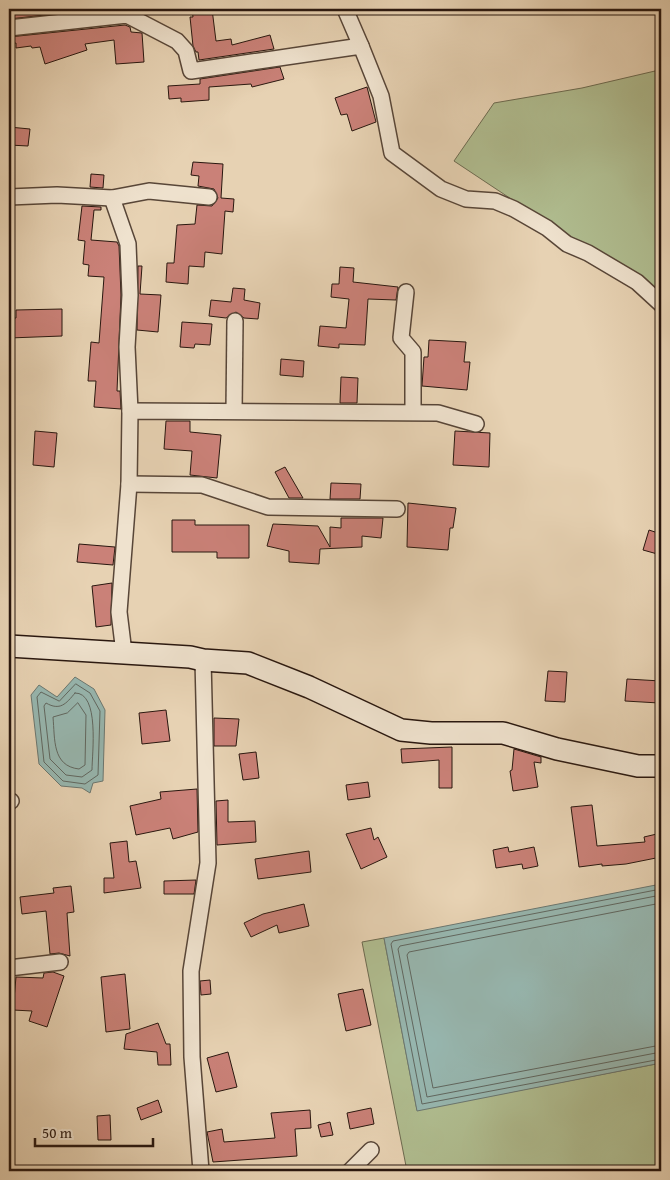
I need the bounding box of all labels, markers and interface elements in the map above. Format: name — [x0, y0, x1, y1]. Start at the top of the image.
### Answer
scale bar — [35, 1115, 152, 1147]
text: 50 m — [42, 1122, 73, 1143]

